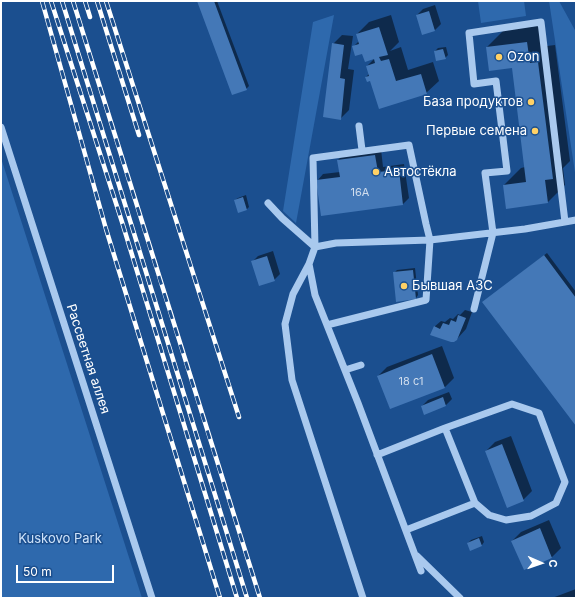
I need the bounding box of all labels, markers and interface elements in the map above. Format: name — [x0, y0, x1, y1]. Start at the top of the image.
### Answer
place label: Ozon — [507, 49, 539, 65]
marker: Ozon — [494, 52, 504, 62]
place label: База продуктов — [423, 94, 523, 110]
marker: База продуктов — [526, 97, 536, 107]
place label: Первые семена — [426, 123, 527, 139]
marker: Первые семена — [530, 126, 540, 136]
place label: Автостёкла — [384, 164, 457, 180]
marker: Автостёкла — [371, 167, 381, 177]
house number: 16А — [351, 186, 369, 200]
place label: Бывшая АЗС — [412, 278, 493, 294]
marker: Бывшая АЗС — [399, 281, 409, 291]
street label: Рассветная аллея — [63, 302, 113, 416]
house number: 18 c1 — [399, 375, 423, 389]
park label: Kuskovo Park — [18, 531, 102, 547]
north arrow — [521, 543, 561, 583]
scale bar — [18, 557, 116, 583]
text: С — [546, 559, 560, 568]
text: 50 m — [23, 564, 52, 579]

